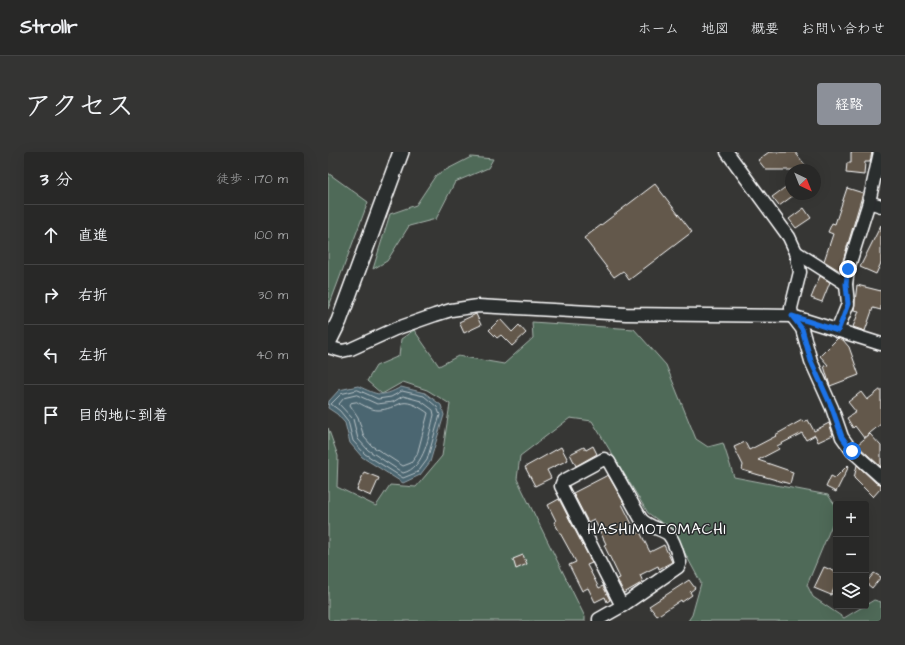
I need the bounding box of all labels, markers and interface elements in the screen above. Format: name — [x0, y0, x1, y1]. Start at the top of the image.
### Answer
text: Strollr — [20, 14, 78, 41]
text: ホーム — [638, 19, 679, 39]
text: 地図 — [701, 19, 729, 39]
text: 概要 — [751, 19, 779, 39]
text: お問い合わせ — [801, 19, 885, 39]
button: 経路 — [817, 83, 881, 125]
text: アクセス — [24, 87, 134, 126]
north arrow — [785, 164, 821, 200]
text: 3 分 — [40, 168, 72, 192]
text: 徒歩 · 170 m — [217, 170, 288, 188]
icon: ahead — [40, 224, 62, 246]
text: 直進 — [78, 225, 108, 246]
text: 100 m — [255, 226, 288, 244]
route end — [839, 260, 857, 278]
icon: right — [40, 284, 62, 306]
text: 右折 — [78, 285, 108, 306]
text: 30 m — [258, 286, 288, 304]
icon: left — [40, 344, 62, 366]
text: 左折 — [78, 345, 108, 366]
text: 40 m — [256, 346, 288, 364]
icon: arrive — [40, 404, 62, 426]
text: 目的地に到着 — [78, 405, 168, 426]
route start — [843, 442, 861, 460]
map controls — [833, 501, 869, 609]
button: + — [833, 501, 869, 537]
district label: HASHIMOTOMACHI — [587, 519, 727, 540]
button: − — [833, 537, 869, 573]
button: layers — [833, 573, 869, 609]

